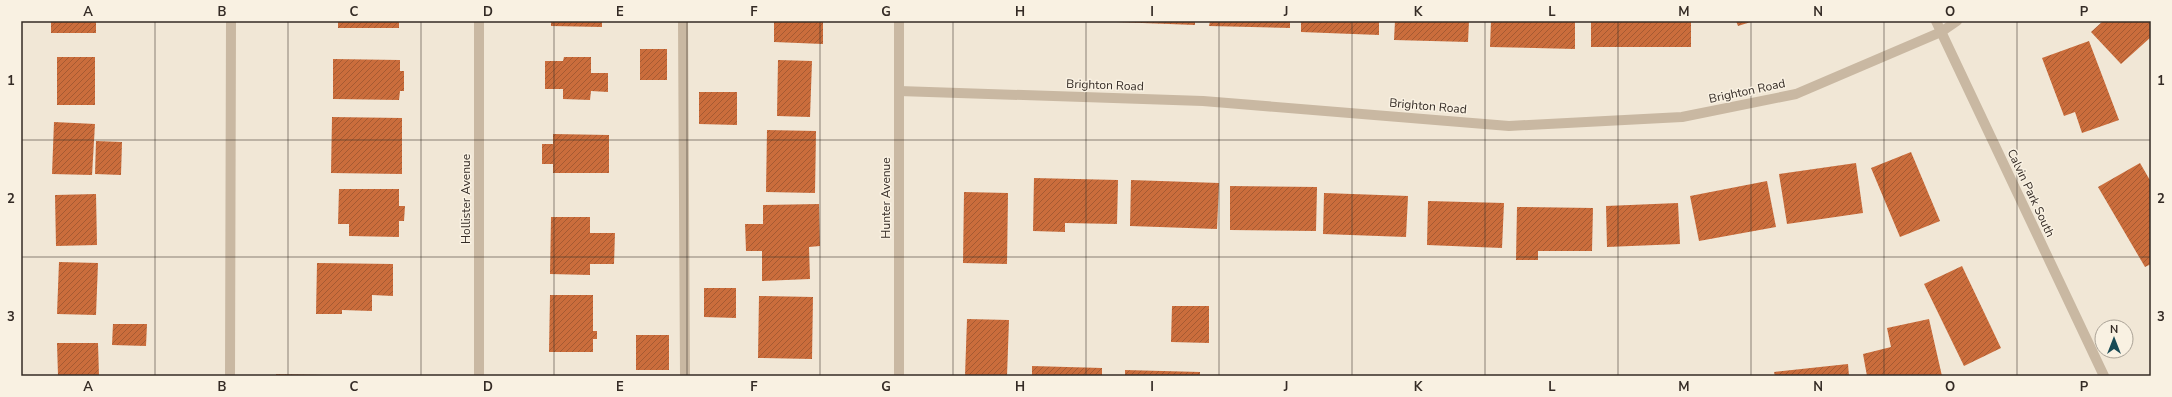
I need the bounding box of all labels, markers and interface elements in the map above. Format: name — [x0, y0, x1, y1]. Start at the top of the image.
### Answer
text: A — [83, 3, 93, 21]
text: B — [218, 3, 227, 21]
text: C — [350, 3, 359, 21]
text: D — [483, 3, 493, 21]
text: E — [616, 3, 624, 21]
text: F — [750, 3, 758, 21]
text: G — [881, 3, 891, 21]
text: H — [1015, 3, 1025, 21]
text: I — [1150, 3, 1154, 21]
text: J — [1283, 3, 1288, 21]
text: K — [1414, 3, 1423, 21]
text: L — [1548, 3, 1556, 21]
text: M — [1678, 3, 1690, 21]
text: N — [1813, 3, 1823, 21]
text: O — [1945, 3, 1955, 21]
text: P — [2080, 3, 2089, 21]
text: 1 — [7, 72, 15, 90]
text: 1 — [2157, 72, 2165, 90]
street label: Brighton Road — [1707, 75, 1787, 107]
street label: Brighton Road — [1066, 76, 1144, 94]
street label: Brighton Road — [1389, 95, 1467, 117]
street label: Calvin Park South — [2004, 146, 2058, 240]
street label: Hollister Avenue — [458, 154, 474, 244]
street label: Hunter Avenue — [878, 157, 894, 239]
text: 2 — [7, 190, 15, 208]
text: 2 — [2157, 190, 2165, 208]
text: 3 — [7, 308, 15, 326]
text: 3 — [2157, 308, 2165, 326]
north arrow — [2094, 319, 2134, 359]
text: N — [2110, 322, 2118, 337]
text: A — [83, 378, 93, 396]
text: B — [218, 378, 227, 396]
text: C — [350, 378, 359, 396]
text: D — [483, 378, 493, 396]
text: E — [616, 378, 624, 396]
text: F — [750, 378, 758, 396]
text: G — [881, 378, 891, 396]
text: H — [1015, 378, 1025, 396]
text: I — [1150, 378, 1154, 396]
text: J — [1283, 378, 1288, 396]
text: K — [1414, 378, 1423, 396]
text: L — [1548, 378, 1556, 396]
text: M — [1678, 378, 1690, 396]
text: N — [1813, 378, 1823, 396]
text: O — [1945, 378, 1955, 396]
text: P — [2080, 378, 2089, 396]

